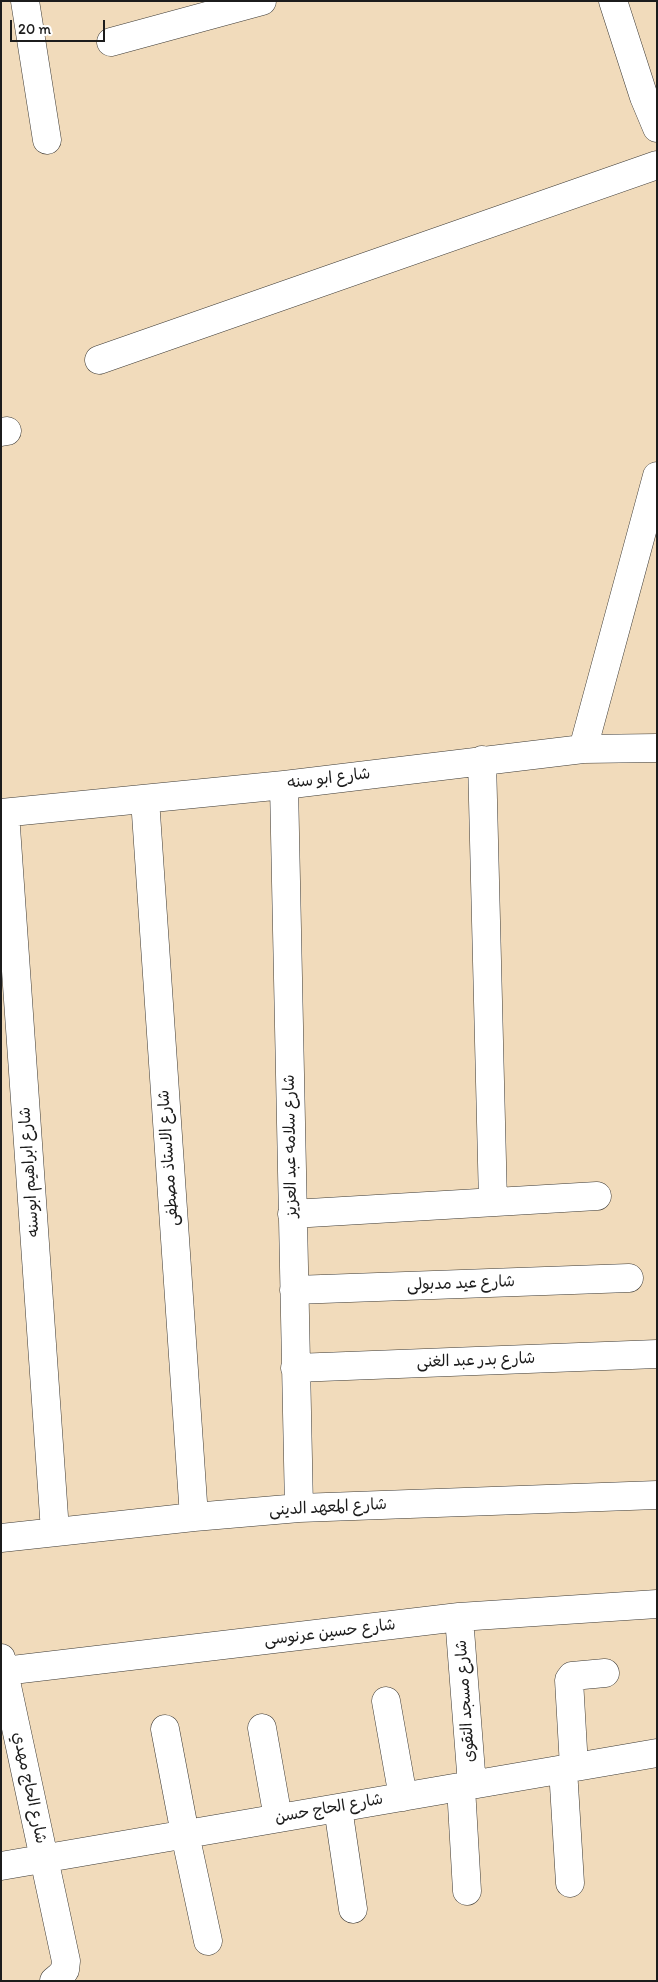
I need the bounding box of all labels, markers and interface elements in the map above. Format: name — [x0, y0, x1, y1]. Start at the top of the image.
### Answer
scale bar — [12, 10, 108, 42]
text: 20 m — [18, 20, 51, 38]
street label: شارع ابو سنه — [286, 764, 372, 794]
street label: شارع سلامه عبد العزيز — [280, 1074, 302, 1218]
street label: شارع الاستاذ مصطفى — [155, 1089, 183, 1227]
street label: شارع ابراهيم ابوسنه — [16, 1106, 44, 1238]
street label: شارع عيد مدبولى — [407, 1273, 515, 1295]
street label: شارع بدر عبد الغنى — [416, 1349, 536, 1373]
street label: شارع المعهد الدينى — [269, 1495, 387, 1521]
street label: شارع حسين عرنوسى — [263, 1615, 397, 1651]
street label: شارع مسجد التقوى — [452, 1639, 480, 1763]
street label: شارع الحاج مهدي — [8, 1730, 50, 1846]
street label: شارع الحاج حسن — [273, 1790, 385, 1828]

